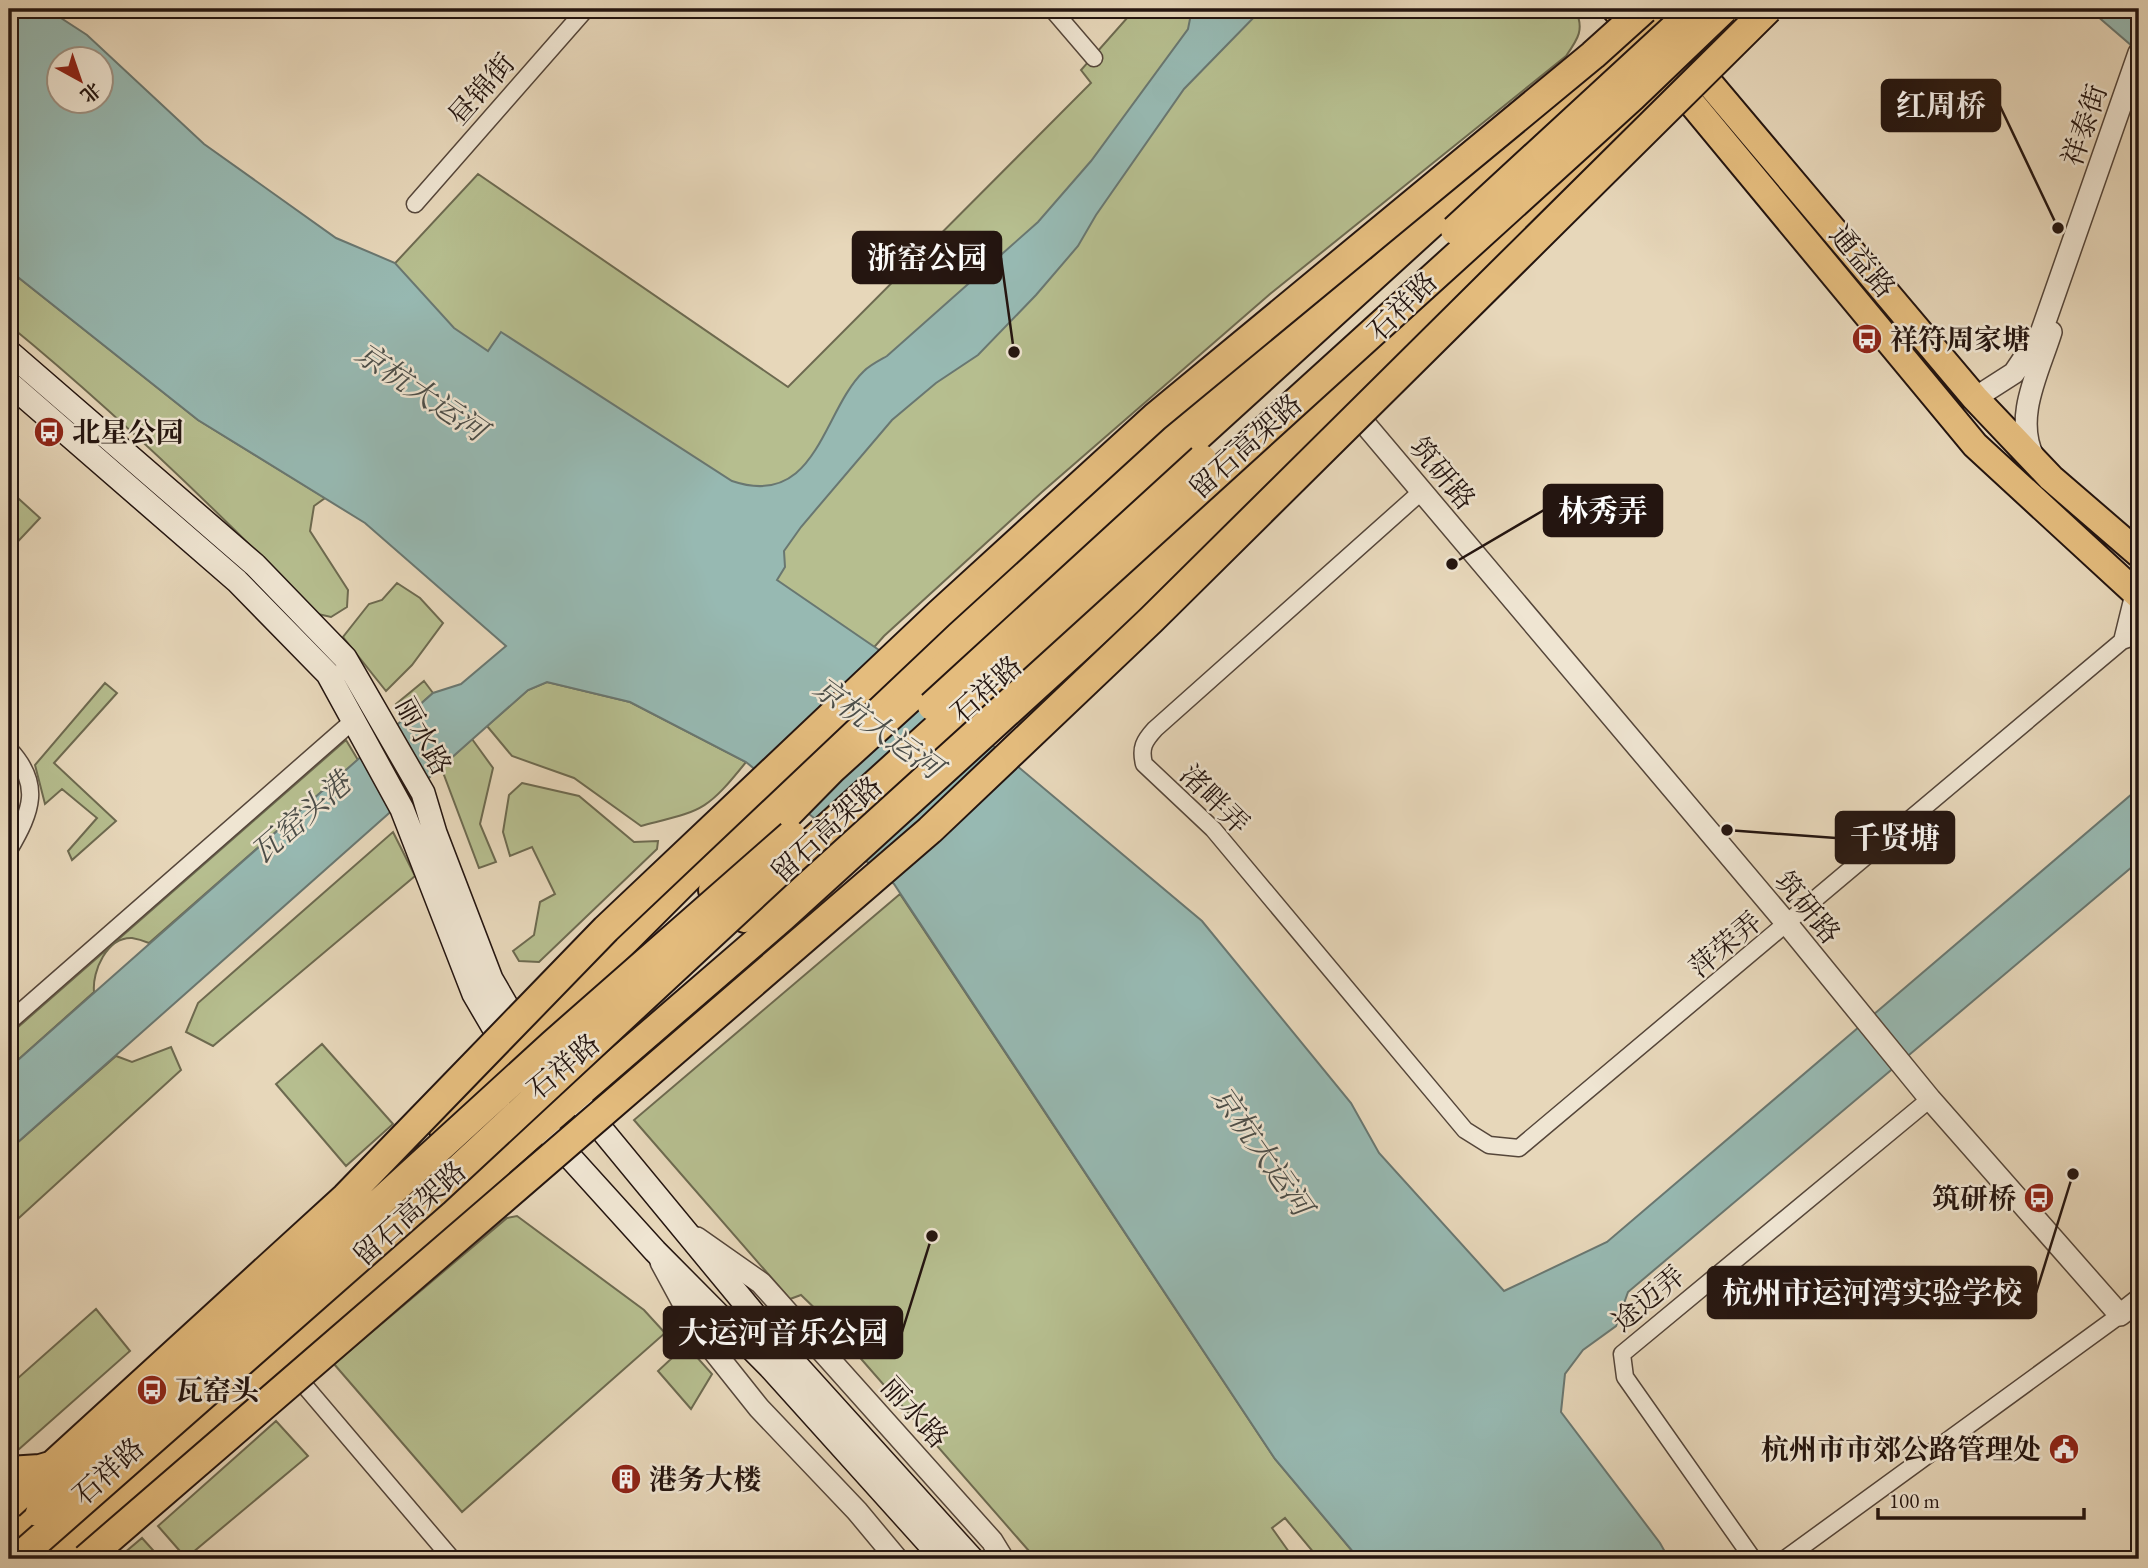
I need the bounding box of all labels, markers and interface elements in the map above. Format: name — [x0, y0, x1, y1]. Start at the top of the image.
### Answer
street label: 昼锦街 — [440, 45, 522, 133]
north arrow — [46, 46, 116, 116]
text: 北 — [75, 77, 106, 108]
street label: 祥泰街 — [2053, 79, 2115, 171]
callout: 红周桥 — [1882, 80, 2000, 131]
text: 红周桥 — [1896, 86, 1986, 125]
street label: 通益路 — [1822, 217, 1904, 305]
callout: 浙窑公园 — [853, 232, 1001, 283]
text: 浙窑公园 — [867, 238, 987, 277]
street label: 石祥路 — [1360, 264, 1444, 348]
place label: 祥符周家塘 — [1890, 321, 2030, 357]
bus stop icon: 祥符周家塘 — [1850, 322, 1884, 356]
water label: 京杭大运河 — [348, 333, 499, 452]
street label: 留石高架路 — [1181, 386, 1309, 506]
place label: 北星公园 — [72, 414, 184, 450]
bus stop icon: 北星公园 — [32, 415, 66, 449]
street label: 筑研路 — [1402, 429, 1484, 517]
callout: 林秀弄 — [1544, 485, 1662, 536]
text: 林秀弄 — [1558, 491, 1648, 530]
street label: 石祥路 — [943, 648, 1029, 730]
water label: 京杭大运河 — [806, 668, 954, 790]
street label: 丽水路 — [388, 691, 460, 781]
street label: 渚畔弄 — [1173, 757, 1257, 841]
water label: 瓦窑头港 — [243, 761, 362, 872]
street label: 留石高架路 — [763, 768, 889, 890]
callout: 千贤塘 — [1836, 812, 1954, 863]
text: 千贤塘 — [1850, 818, 1940, 857]
street label: 筑研路 — [1767, 863, 1849, 951]
street label: 萍荣弄 — [1681, 903, 1769, 985]
street label: 石祥路 — [519, 1025, 607, 1107]
water label: 京杭大运河 — [1203, 1078, 1324, 1227]
street label: 留石高架路 — [345, 1153, 473, 1273]
place label: 筑研桥 — [1932, 1180, 2016, 1216]
bus stop icon: 筑研桥 — [2022, 1181, 2056, 1215]
street label: 途迈弄 — [1604, 1257, 1692, 1339]
callout: 杭州市运河湾实验学校 — [1708, 1267, 2036, 1318]
text: 杭州市运河湾实验学校 — [1722, 1273, 2022, 1312]
callout: 大运河音乐公园 — [664, 1307, 902, 1358]
text: 大运河音乐公园 — [678, 1313, 888, 1352]
street label: 丽水路 — [874, 1369, 956, 1455]
place label: 瓦窑头 — [175, 1372, 259, 1408]
bus stop icon: 瓦窑头 — [135, 1373, 169, 1407]
street label: 石祥路 — [65, 1430, 151, 1512]
place label: 杭州市市郊公路管理处 — [1761, 1431, 2041, 1467]
public building icon: 杭州市市郊公路管理处 — [2047, 1432, 2081, 1466]
place label: 港务大楼 — [649, 1461, 761, 1497]
building icon: 港务大楼 — [609, 1462, 643, 1496]
scale bar — [1878, 1477, 2085, 1521]
text: 100 m — [1889, 1487, 1940, 1514]

